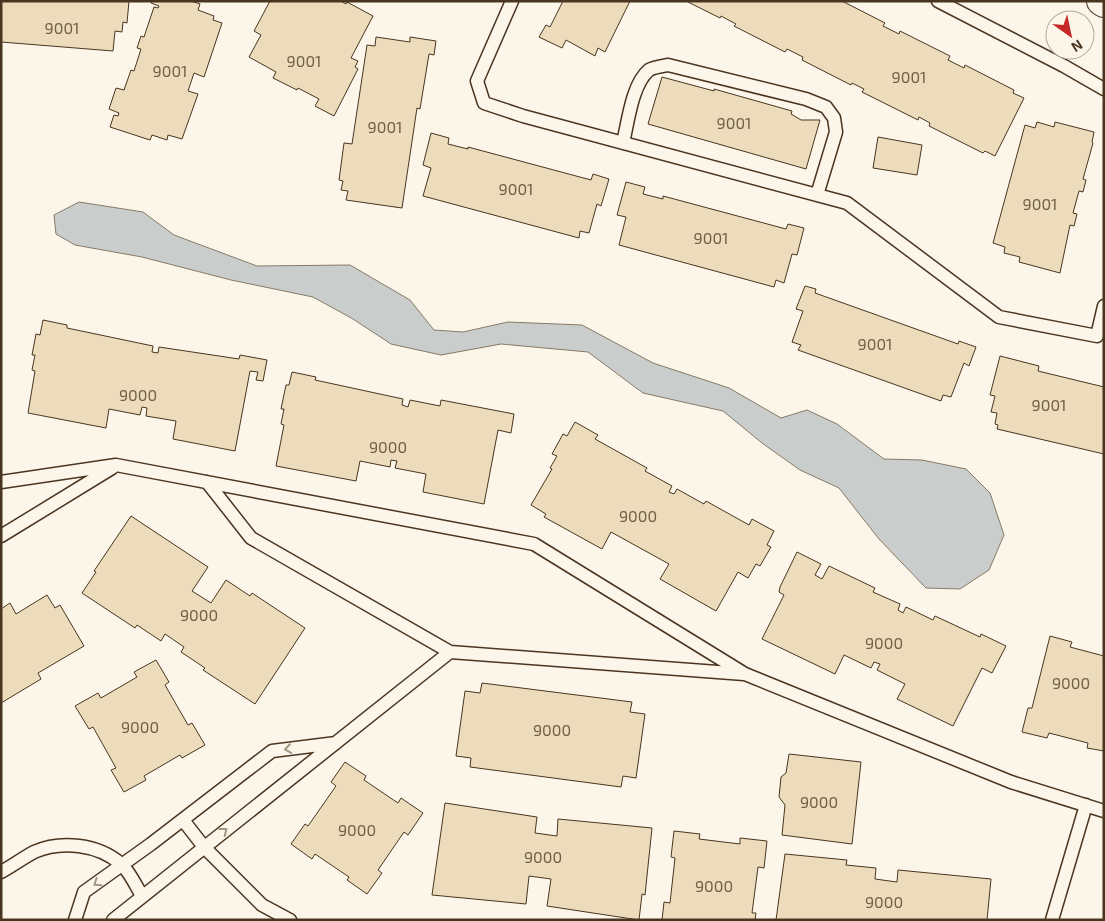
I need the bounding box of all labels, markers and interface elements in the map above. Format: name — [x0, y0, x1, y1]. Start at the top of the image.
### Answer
north arrow — [1045, 10, 1095, 60]
house number: 9001 — [45, 18, 79, 37]
text: N — [1068, 36, 1086, 56]
house number: 9001 — [287, 51, 321, 70]
house number: 9001 — [153, 61, 187, 80]
house number: 9001 — [892, 67, 926, 86]
house number: 9001 — [717, 113, 751, 132]
house number: 9001 — [368, 117, 402, 136]
house number: 9001 — [499, 179, 533, 198]
house number: 9001 — [1023, 194, 1057, 213]
house number: 9001 — [694, 228, 728, 247]
house number: 9001 — [858, 334, 892, 353]
house number: 9000 — [119, 385, 157, 404]
house number: 9001 — [1032, 395, 1066, 414]
house number: 9000 — [369, 437, 407, 456]
house number: 9000 — [619, 506, 657, 525]
house number: 9000 — [180, 605, 218, 624]
house number: 9000 — [865, 633, 903, 652]
house number: 9000 — [1052, 673, 1090, 692]
house number: 9000 — [121, 717, 159, 736]
house number: 9000 — [533, 720, 571, 739]
one-way arrow — [284, 743, 292, 754]
house number: 9000 — [800, 792, 838, 811]
house number: 9000 — [338, 820, 376, 839]
one-way arrow — [218, 829, 227, 837]
house number: 9000 — [524, 847, 562, 866]
house number: 9000 — [695, 876, 733, 895]
one-way arrow — [93, 877, 103, 886]
house number: 9000 — [865, 892, 903, 911]

